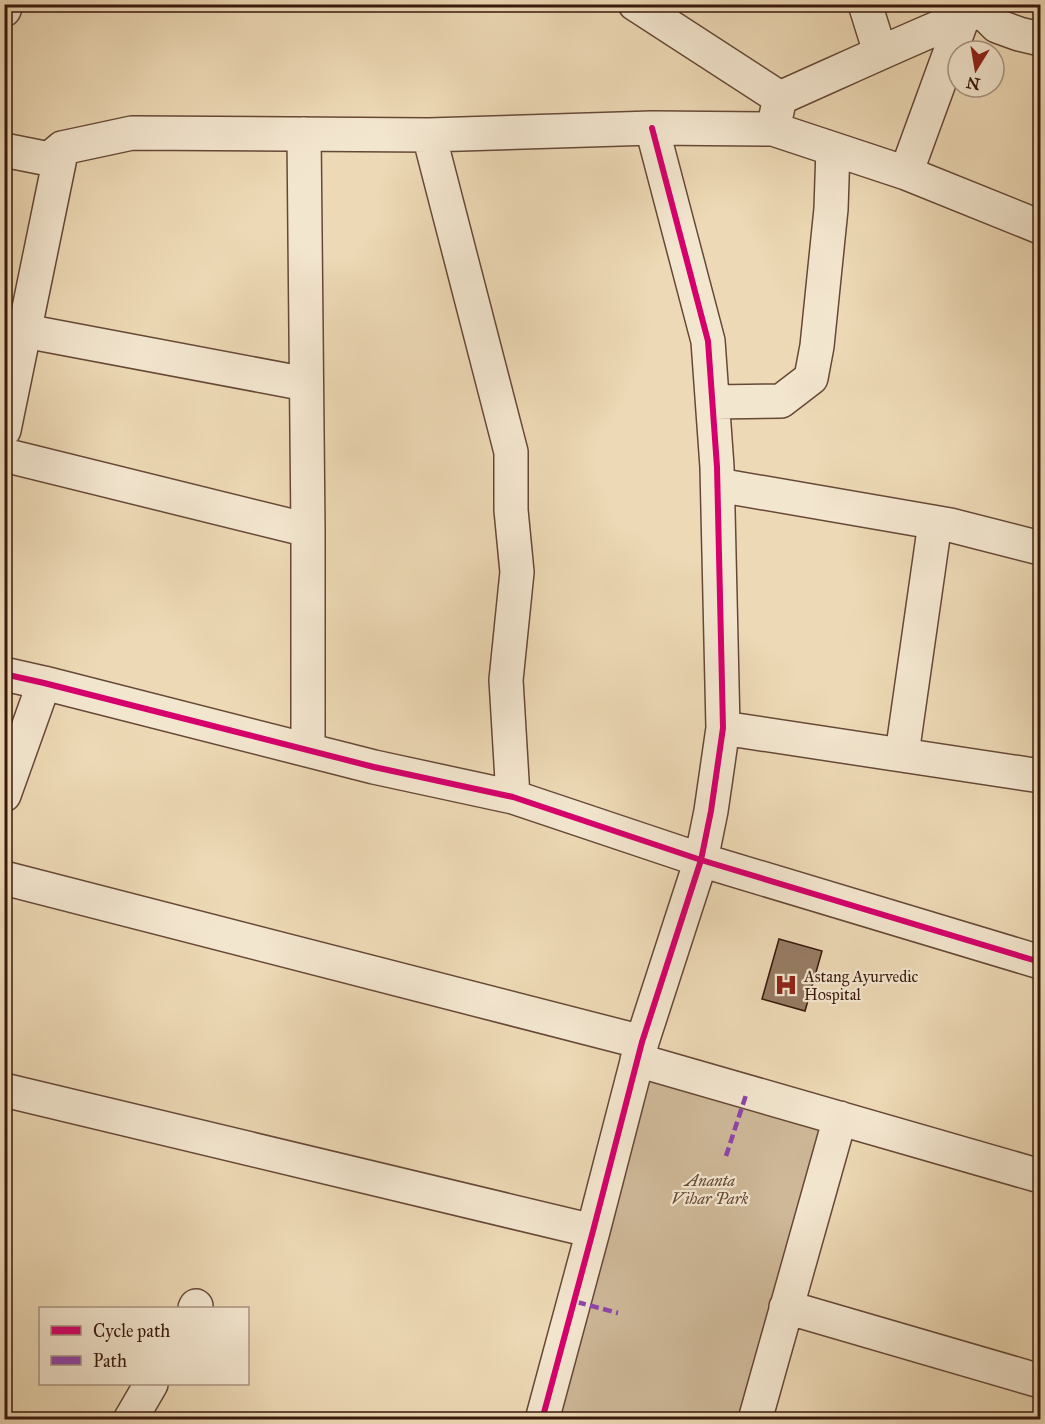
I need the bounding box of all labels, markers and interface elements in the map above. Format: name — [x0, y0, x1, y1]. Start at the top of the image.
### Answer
north arrow — [946, 39, 1006, 99]
text: N — [964, 73, 982, 94]
place label: Astang Ayurvedic Hospital — [803, 967, 919, 1004]
hospital icon: Astang Ayurvedic Hospital — [773, 972, 799, 998]
park label: Ananta Vihar Park — [672, 1171, 748, 1208]
legend — [39, 1307, 249, 1385]
text: Cycle path — [93, 1320, 170, 1342]
text: Path — [93, 1350, 127, 1372]

